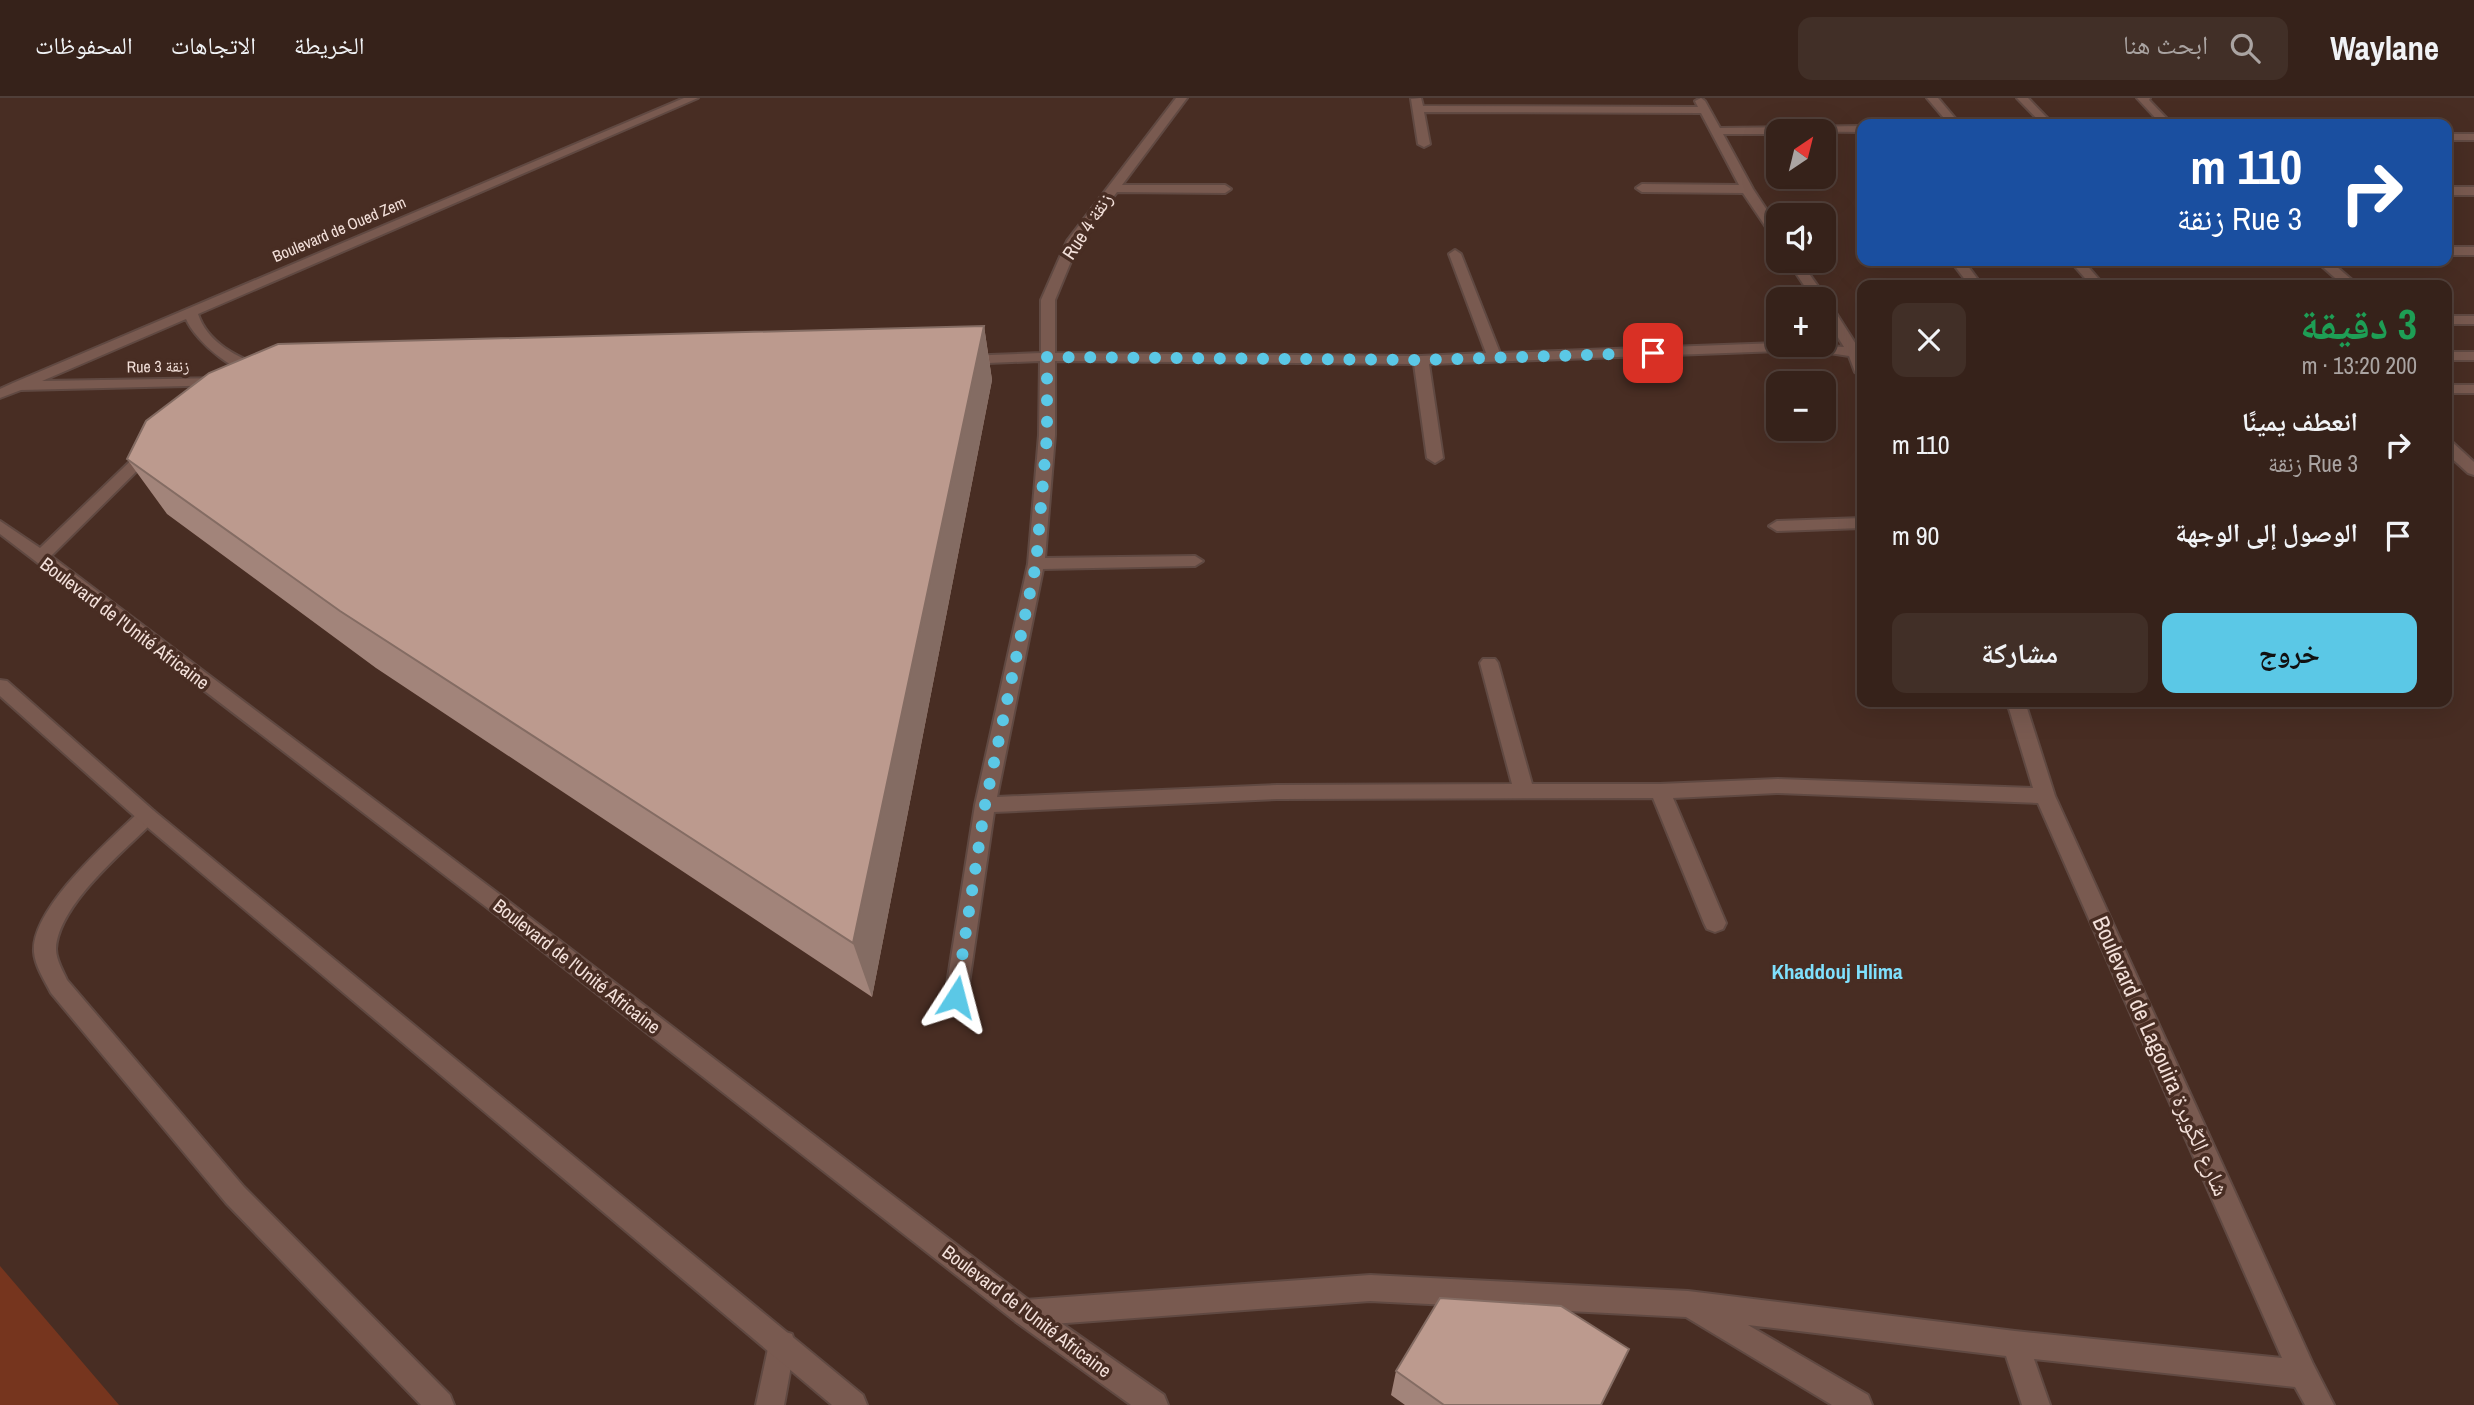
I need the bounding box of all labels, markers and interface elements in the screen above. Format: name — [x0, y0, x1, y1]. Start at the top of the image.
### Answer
search box — [1798, 17, 2288, 80]
text: Waylane — [2330, 26, 2439, 70]
text: ابحث هنا — [2123, 27, 2208, 62]
text: المحفوظات — [35, 29, 133, 61]
text: الاتجاهات — [171, 29, 256, 61]
text: الخريطة — [294, 29, 365, 61]
icon: search — [2226, 29, 2264, 67]
north arrow — [1766, 119, 1836, 189]
map controls — [1766, 119, 1836, 441]
text: 110 m — [2190, 133, 2302, 199]
icon: right — [2326, 147, 2417, 238]
street label: Rue 4 زنقة — [1056, 188, 1118, 264]
street label: Boulevard de Oued Zem — [269, 191, 409, 267]
text: Rue 3 زنقة — [2177, 197, 2302, 240]
button: sound — [1766, 203, 1836, 273]
button: + — [1766, 287, 1836, 357]
text: 3 دقيقة — [2300, 296, 2417, 352]
button: close — [1892, 303, 1966, 377]
pin — [1623, 323, 1683, 383]
icon: arrive — [1634, 334, 1672, 372]
text: 200 m · 13:20 — [2302, 350, 2417, 381]
street label: Rue 3 زنقة — [126, 354, 190, 378]
button: − — [1766, 371, 1836, 441]
text: انعطف يمينًا — [2242, 404, 2358, 439]
icon: right — [2379, 426, 2417, 464]
text: 110 m — [1892, 427, 1950, 462]
text: Rue 3 زنقة — [2268, 448, 2358, 479]
text: الوصول إلى الوجهة — [2175, 515, 2358, 550]
icon: arrive — [2379, 517, 2417, 555]
text: 90 m — [1892, 518, 1939, 553]
street label: Boulevard de l'Unité Africaine — [35, 551, 215, 695]
button: مشاركة — [1892, 613, 2148, 693]
button: خروج — [2162, 613, 2417, 693]
street label: Boulevard de l'Unité Africaine — [488, 892, 666, 1040]
street label: Boulevard de Lagouira شارع الڭويرة — [2086, 911, 2237, 1201]
district label: Khaddouj Hlima — [1771, 957, 1903, 986]
position arrow — [919, 960, 993, 1034]
street label: Boulevard de l'Unité Africaine — [937, 1239, 1117, 1383]

